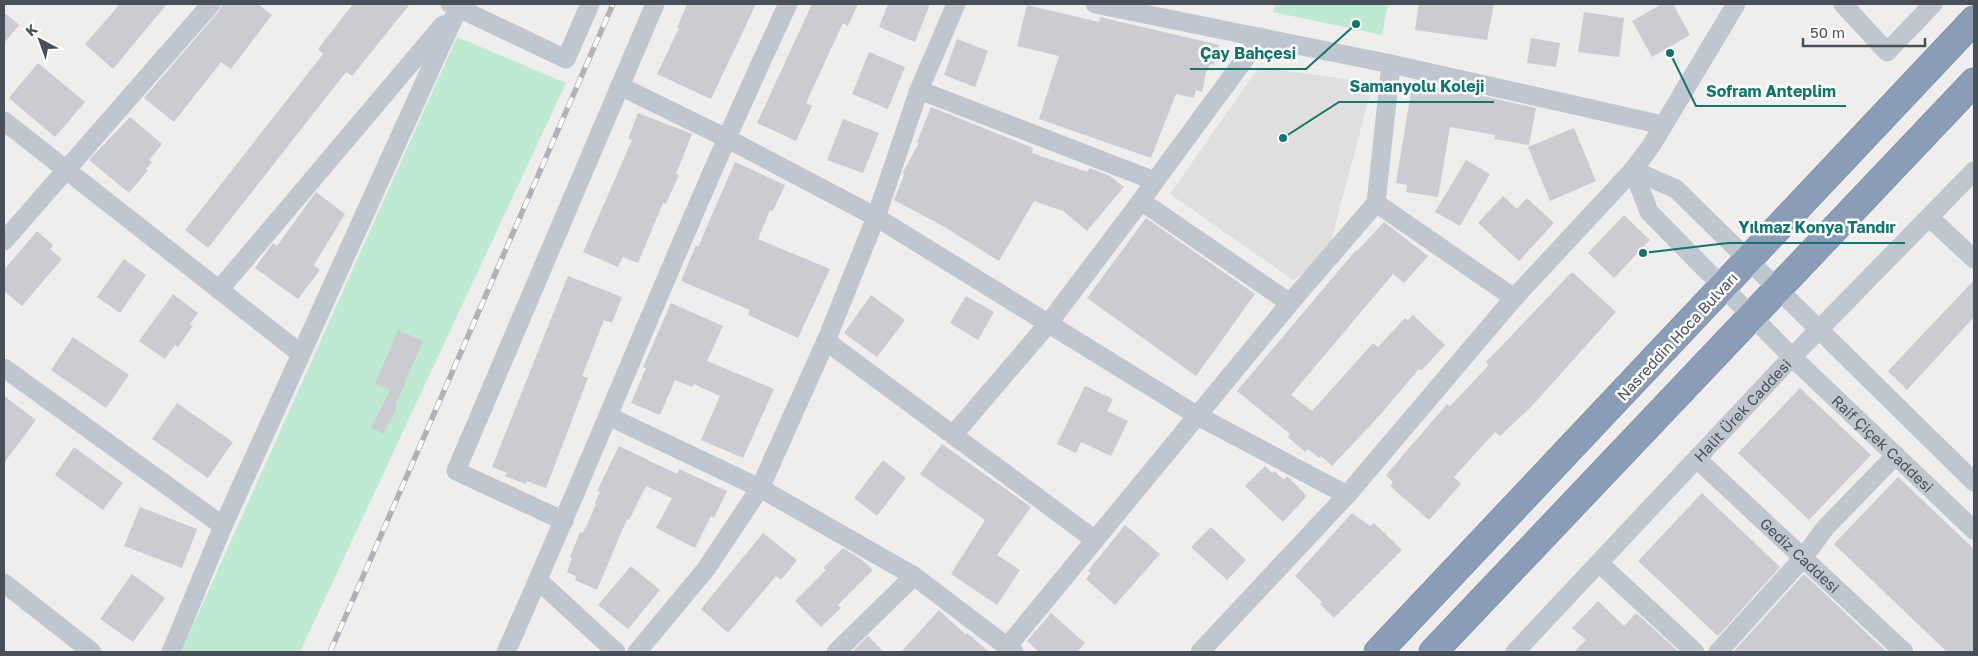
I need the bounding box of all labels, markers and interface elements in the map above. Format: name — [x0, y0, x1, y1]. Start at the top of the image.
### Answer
north arrow — [15, 15, 65, 65]
scale bar — [1803, 15, 1926, 47]
text: K — [22, 20, 41, 40]
text: 50 m — [1810, 23, 1845, 41]
callout: Çay Bahçesi — [1190, 38, 1306, 69]
text: Çay Bahçesi — [1200, 43, 1296, 63]
callout: Samanyolu Koleji — [1339, 71, 1494, 102]
callout: Sofram Anteplim — [1696, 75, 1846, 106]
text: Samanyolu Koleji — [1350, 76, 1484, 96]
text: Sofram Anteplim — [1706, 81, 1836, 101]
callout: Yılmaz Konya Tandır — [1728, 212, 1905, 243]
text: Yılmaz Konya Tandır — [1738, 217, 1896, 237]
street label: Nasreddin Hoca Bulvarı — [1613, 268, 1741, 404]
street label: Halit Ürek Caddesi — [1690, 355, 1795, 465]
street label: Raif Çiçek Caddesi — [1828, 391, 1937, 496]
street label: Gediz Caddesi — [1757, 514, 1843, 596]

